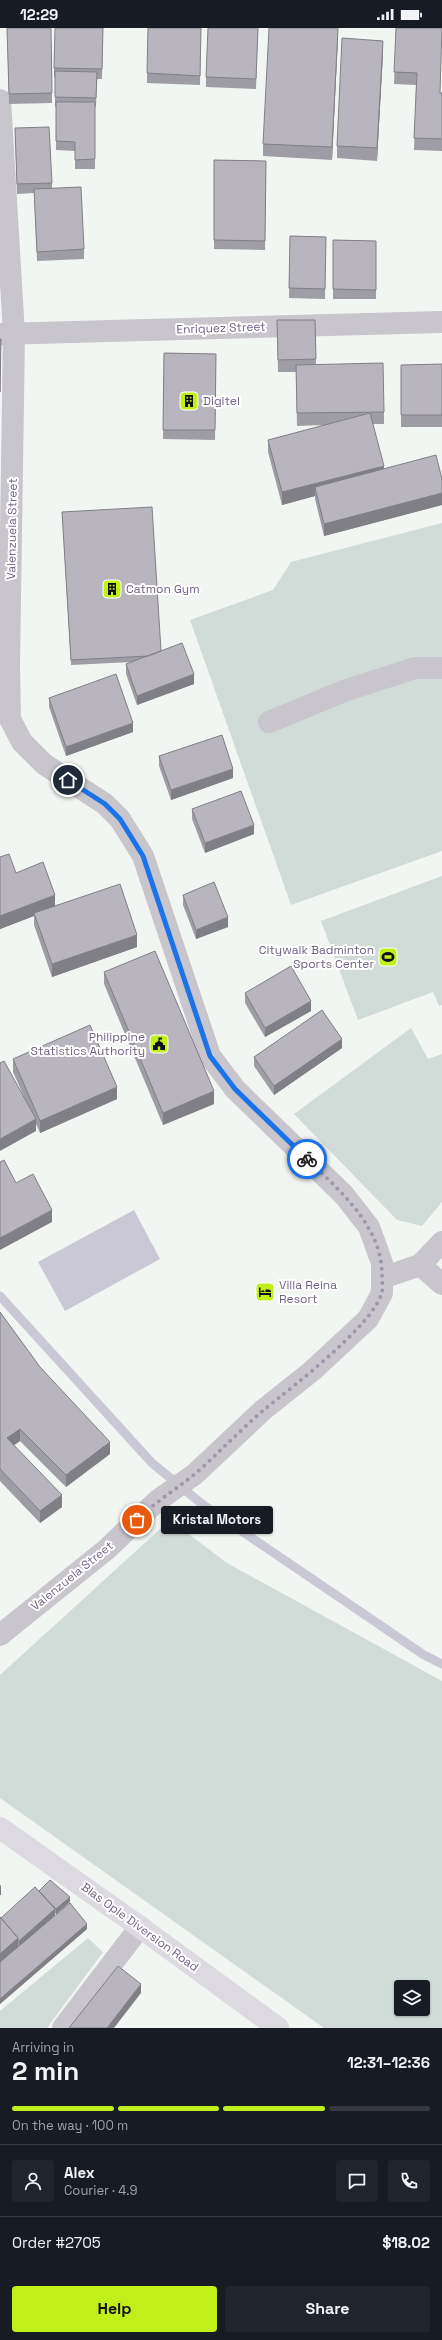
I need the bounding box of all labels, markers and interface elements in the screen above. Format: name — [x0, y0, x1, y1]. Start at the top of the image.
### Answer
text: 12:29 — [20, 5, 58, 24]
street label: Enriquez Street — [176, 318, 266, 338]
building icon: Digitel — [178, 390, 200, 412]
place label: Digitel — [203, 393, 240, 409]
street label: Valenzuela Street — [3, 478, 21, 580]
building icon: Catmon Gym — [101, 578, 123, 600]
place label: Catmon Gym — [126, 581, 200, 597]
pin — [51, 763, 85, 797]
icon: home — [57, 769, 79, 791]
place label: Citywalk Badminton Sports Center — [259, 942, 374, 972]
sports icon: Citywalk Badminton Sports Center — [377, 946, 399, 968]
place label: Philippine Statistics Authority — [31, 1029, 145, 1059]
public building icon: Philippine Statistics Authority — [148, 1033, 170, 1055]
courier — [287, 1139, 327, 1179]
icon: bike — [296, 1148, 318, 1170]
place label: Villa Reina Resort — [279, 1277, 337, 1307]
hotel icon: Villa Reina Resort — [254, 1281, 276, 1303]
pin — [120, 1503, 154, 1537]
callout: Kristal Motors — [161, 1506, 273, 1534]
icon: bag — [126, 1509, 148, 1531]
text: Kristal Motors — [173, 1511, 261, 1528]
street label: Valenzuela Street — [27, 1538, 117, 1614]
street label: Blas Ople Diversion Road — [78, 1879, 202, 1975]
map controls — [394, 1980, 430, 2016]
button: layers — [394, 1980, 430, 2016]
text: Arriving in — [12, 2039, 74, 2056]
text: 12:31–12:36 — [347, 2053, 430, 2072]
text: 2 min — [12, 2054, 79, 2088]
text: On the way · 100 m — [12, 2117, 128, 2134]
button: person — [12, 2160, 54, 2202]
button: chat — [336, 2160, 378, 2202]
button: phone — [388, 2160, 430, 2202]
text: Alex — [64, 2163, 95, 2182]
text: Courier · 4.9 — [64, 2182, 138, 2199]
text: Order #2705 — [12, 2233, 101, 2252]
text: $18.02 — [382, 2233, 430, 2252]
button: Help — [12, 2286, 217, 2332]
button: Share — [225, 2286, 430, 2332]

